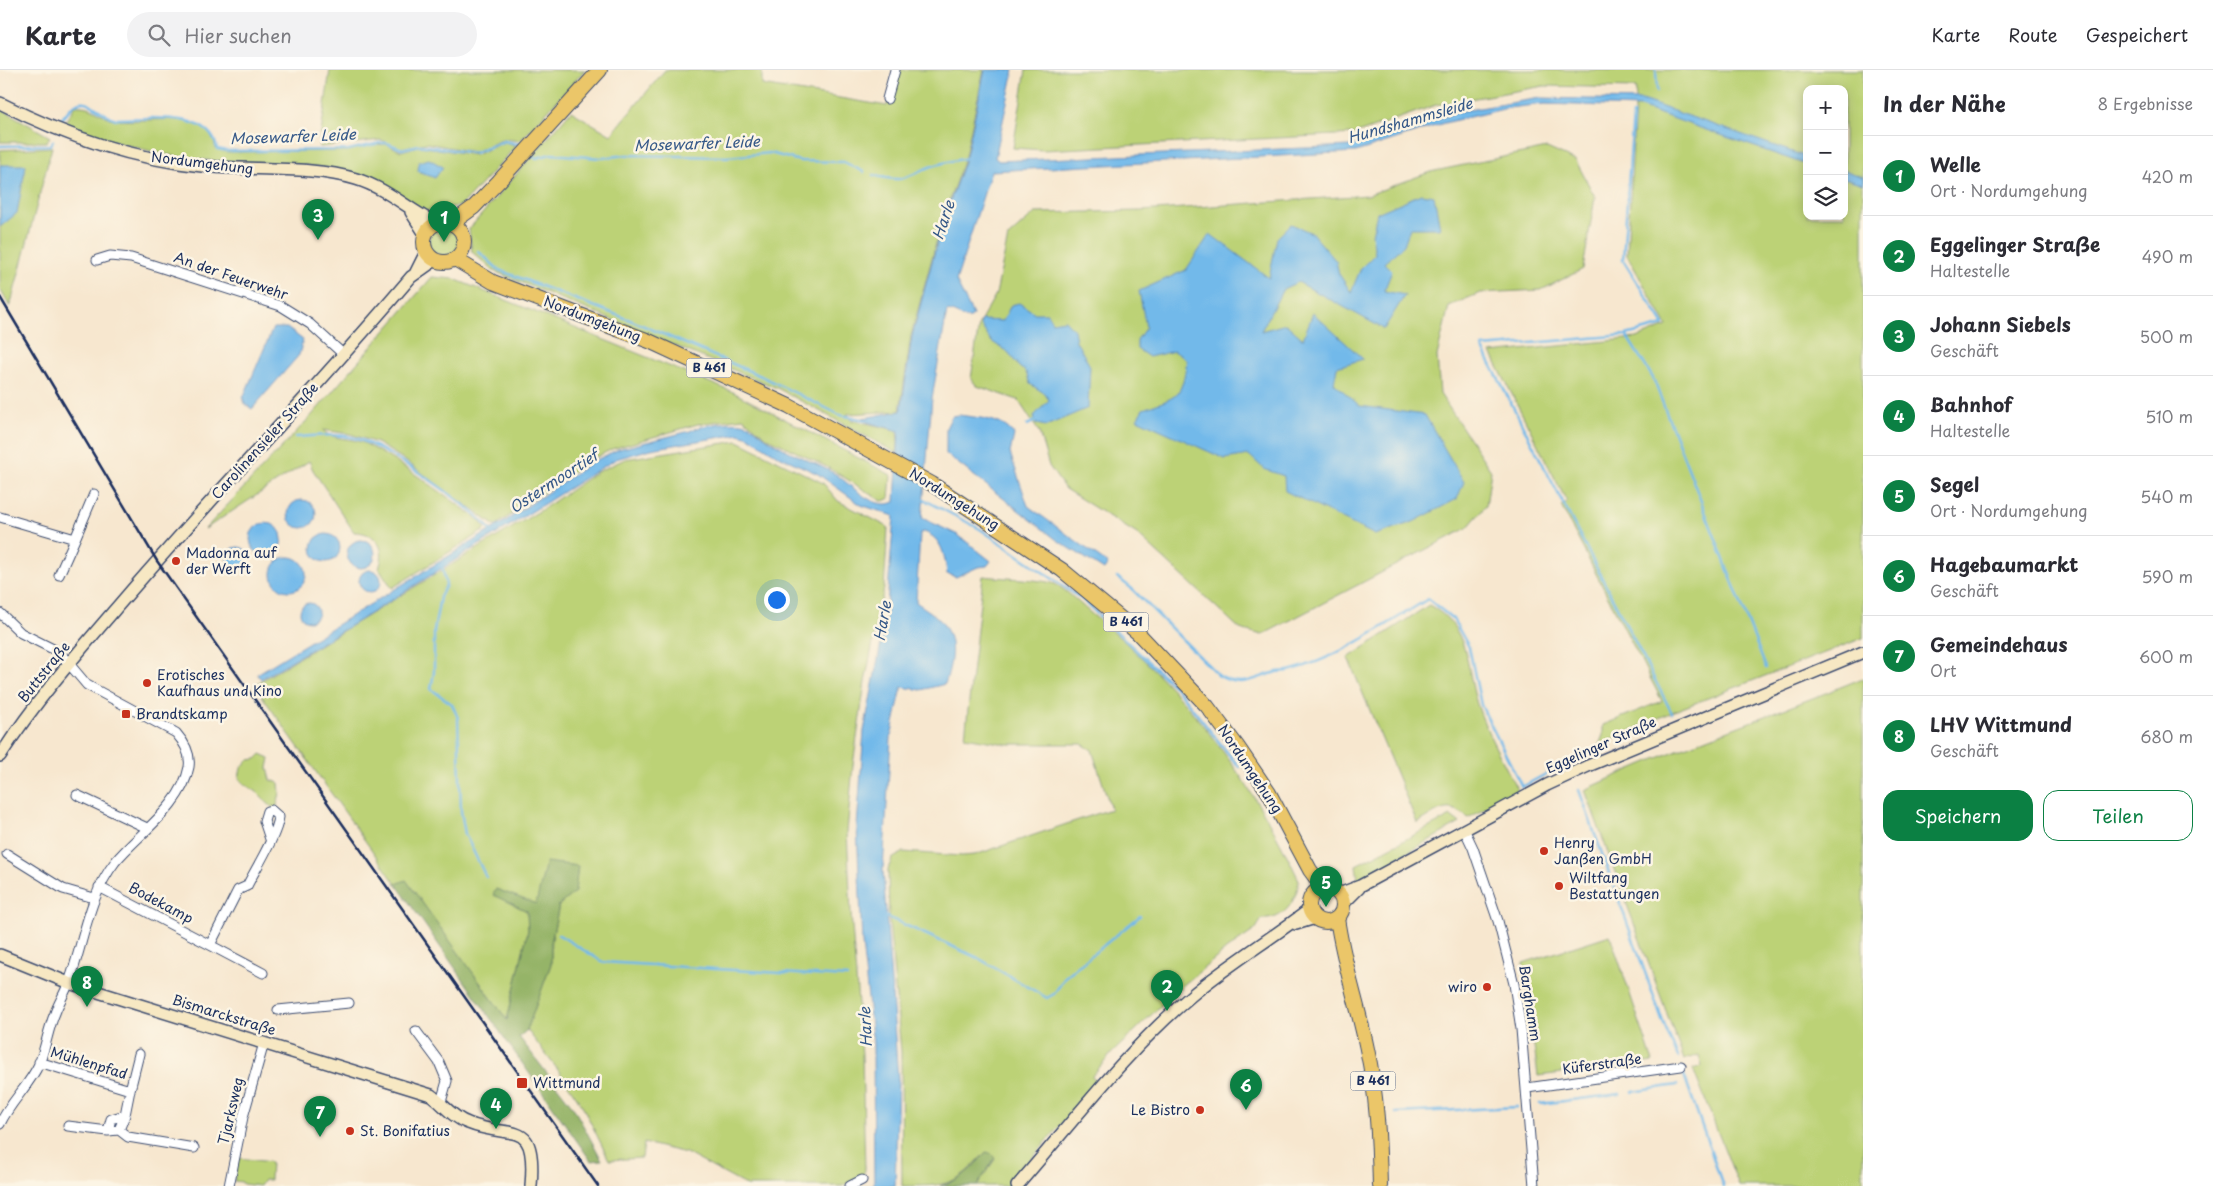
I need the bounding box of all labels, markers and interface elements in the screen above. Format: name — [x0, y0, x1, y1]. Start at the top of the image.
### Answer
search box — [127, 12, 477, 57]
text: Karte — [25, 17, 97, 53]
icon: search — [145, 21, 173, 49]
text: Hier suchen — [185, 21, 292, 49]
text: Karte — [1932, 21, 1980, 48]
text: Route — [2008, 21, 2058, 48]
text: Gespeichert — [2086, 21, 2188, 48]
map controls — [1803, 85, 1848, 220]
button: + — [1803, 85, 1848, 130]
text: In der Nähe — [1883, 87, 2005, 119]
water label: Hundshammsleide — [1345, 90, 1476, 148]
text: 8 Ergebnisse — [2097, 91, 2193, 115]
water label: Mosewarfer Leide — [230, 122, 357, 149]
water label: Mosewarfer Leide — [634, 129, 761, 156]
button: − — [1803, 130, 1848, 175]
street label: Nordumgehung — [150, 146, 254, 179]
text: Welle — [1930, 150, 1981, 178]
text: 1 — [1895, 164, 1903, 188]
text: 420 m — [2142, 164, 2193, 188]
button: layers — [1803, 175, 1848, 220]
text: Ort · Nordumgehung — [1930, 178, 2087, 202]
water label: Harle — [925, 196, 960, 242]
pin: 3 — [302, 199, 334, 240]
pin: 1 — [428, 201, 460, 242]
text: Eggelinger Straße — [1930, 230, 2100, 258]
text: 2 — [1893, 244, 1905, 268]
text: 490 m — [2142, 244, 2193, 268]
street label: An der Feuerwehr — [171, 246, 292, 305]
text: Haltestelle — [1930, 258, 2010, 282]
street label: Nordumgehung — [540, 290, 644, 347]
text: Johann Siebels — [1930, 310, 2071, 338]
text: 3 — [1894, 324, 1904, 348]
text: 500 m — [2140, 324, 2193, 348]
text: Geschäft — [1930, 338, 1999, 362]
road number: B 461 — [686, 358, 732, 378]
street label: Carolinensieler Straße — [206, 377, 323, 504]
text: Bahnhof — [1930, 390, 2012, 418]
text: 4 — [1894, 404, 1904, 428]
text: 510 m — [2145, 404, 2193, 428]
text: Haltestelle — [1930, 418, 2010, 442]
water label: Ostermoortief — [504, 441, 605, 518]
street label: Nordumgehung — [905, 462, 1004, 535]
text: Segel — [1930, 470, 1979, 498]
text: 5 — [1894, 484, 1904, 508]
text: 540 m — [2140, 484, 2193, 508]
text: Ort · Nordumgehung — [1930, 498, 2087, 522]
place label: Madonna auf der Werft — [186, 542, 278, 579]
text: Hagebaumarkt — [1930, 550, 2078, 578]
marker: Madonna auf der Werft — [170, 555, 182, 567]
text: 6 — [1893, 564, 1905, 588]
text: 590 m — [2141, 564, 2193, 588]
text: Geschäft — [1930, 578, 1999, 602]
your location — [764, 587, 790, 613]
water label: Harle — [867, 598, 896, 643]
road number: B 461 — [1104, 612, 1148, 632]
text: Gemeindehaus — [1930, 630, 2067, 658]
street label: Buttstraße — [12, 637, 75, 707]
text: 7 — [1894, 644, 1904, 668]
text: 600 m — [2139, 644, 2193, 668]
text: Ort — [1930, 658, 1957, 682]
place label: Erotisches Kaufhaus und Kino — [157, 664, 282, 701]
marker: Erotisches Kaufhaus und Kino — [141, 677, 153, 689]
place label: Brandtskamp — [136, 703, 228, 724]
marker: Brandtskamp — [120, 708, 132, 720]
text: LHV Wittmund — [1930, 710, 2072, 738]
street label: Eggelinger Straße — [1542, 711, 1659, 778]
street label: Nordumgehung — [1213, 720, 1288, 817]
text: 8 — [1894, 724, 1904, 748]
text: 680 m — [2140, 724, 2193, 748]
text: Geschäft — [1930, 738, 1999, 762]
button: Speichern — [1883, 790, 2033, 841]
button: Teilen — [2043, 790, 2193, 841]
place label: Henry Janßen GmbH — [1554, 832, 1652, 869]
marker: Henry Janßen GmbH — [1538, 845, 1550, 857]
pin: 5 — [1310, 866, 1342, 907]
place label: Wiltfang Bestattungen — [1569, 867, 1659, 904]
street label: Bodekamp — [125, 877, 197, 928]
marker: Wiltfang Bestattungen — [1553, 880, 1565, 892]
street label: Barghamm — [1514, 963, 1547, 1043]
pin: 8 — [71, 966, 103, 1007]
pin: 2 — [1151, 970, 1183, 1011]
place label: wiro — [1448, 976, 1477, 997]
marker: wiro — [1481, 981, 1493, 993]
street label: Bismarckstraße — [170, 989, 279, 1040]
water label: Harle — [852, 1006, 877, 1048]
street label: Mühlenpfad — [48, 1041, 130, 1084]
street label: Küferstraße — [1561, 1048, 1643, 1079]
pin: 6 — [1230, 1069, 1262, 1110]
road number: B 461 — [1350, 1071, 1396, 1090]
place label: Wittmund — [533, 1072, 601, 1093]
street label: Tjarksweg — [213, 1075, 249, 1147]
marker: Wittmund — [515, 1076, 529, 1090]
pin: 4 — [480, 1088, 512, 1129]
pin: 7 — [304, 1096, 336, 1137]
place label: Le Bistro — [1131, 1099, 1190, 1120]
marker: Le Bistro — [1194, 1104, 1206, 1116]
place label: St. Bonifatius — [360, 1120, 450, 1141]
marker: St. Bonifatius — [344, 1125, 356, 1137]

